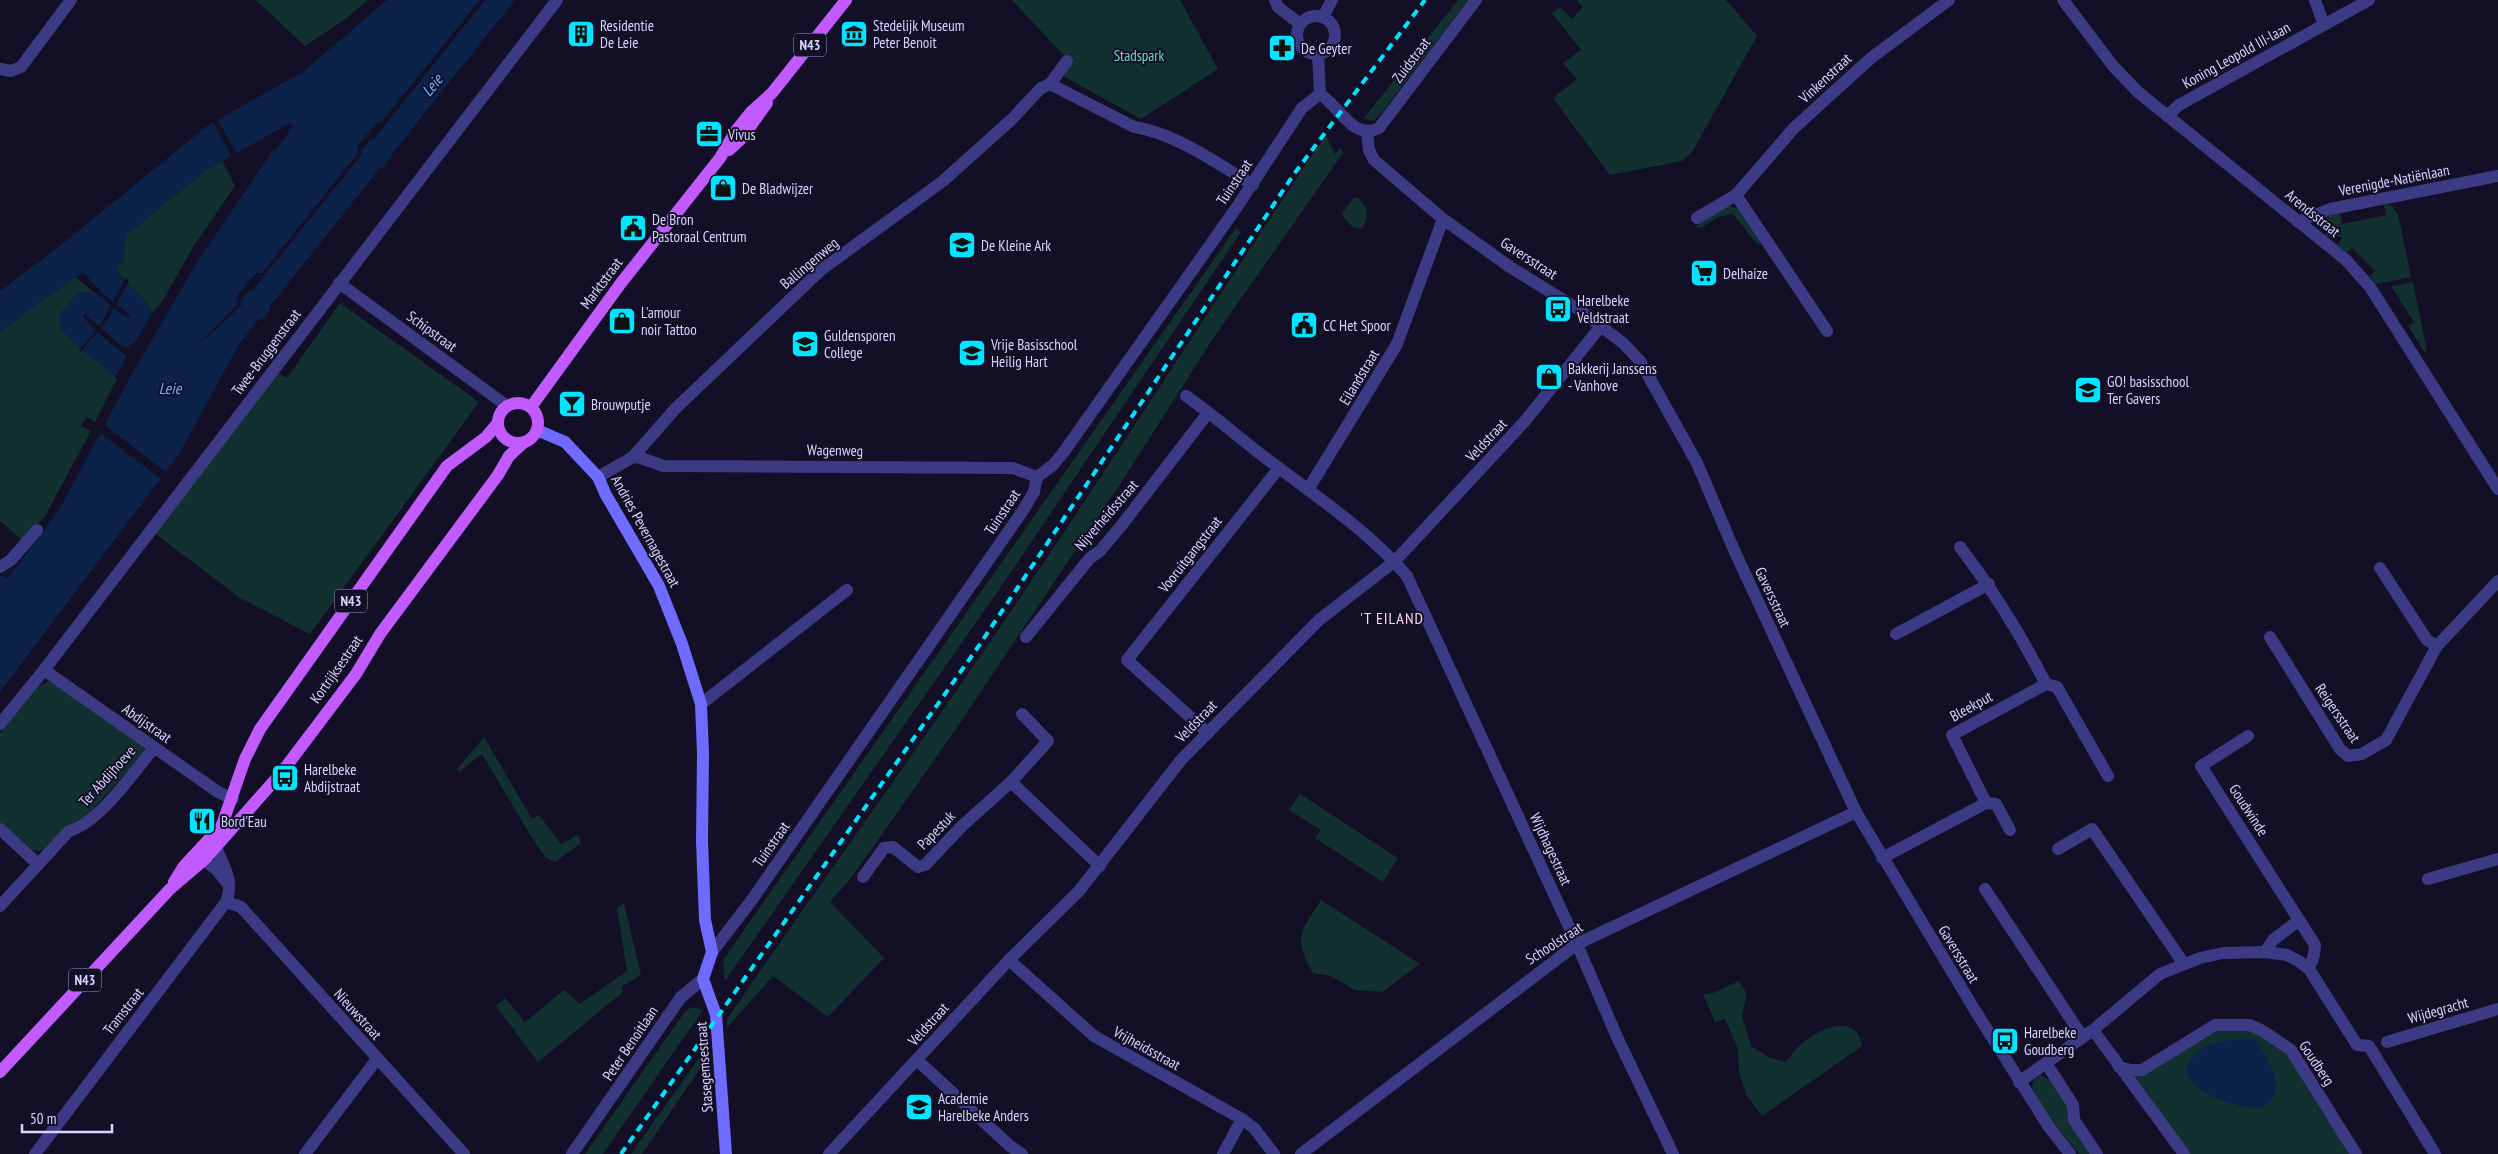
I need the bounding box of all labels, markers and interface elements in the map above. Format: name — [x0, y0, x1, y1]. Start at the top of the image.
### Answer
place label: Residentie De Leie — [600, 16, 654, 52]
place label: Stedelijk Museum Peter Benoit — [873, 16, 965, 52]
street label: Koning Leopold III-laan — [2179, 17, 2293, 93]
building icon: Residentie De Leie — [566, 19, 596, 49]
museum icon: Stedelijk Museum Peter Benoit — [839, 19, 869, 49]
pharmacy icon: De Geyter — [1267, 33, 1297, 63]
street label: Zuidstraat — [1388, 33, 1434, 87]
road number: N43 — [794, 34, 826, 56]
place label: De Geyter — [1301, 39, 1352, 58]
park label: Stadspark — [1114, 46, 1164, 65]
street label: Vinkenstraat — [1794, 49, 1855, 108]
water label: Leie — [417, 69, 448, 100]
office icon: Vivus — [694, 119, 724, 149]
place label: Vivus — [727, 125, 756, 144]
street label: Tuinstraat — [1212, 155, 1256, 209]
street label: Verenigde-Natiënlaan — [2336, 160, 2451, 200]
shop icon: De Bladwijzer — [708, 173, 738, 203]
place label: De Bladwijzer — [742, 179, 814, 198]
street label: Arendsstraat — [2282, 185, 2344, 241]
place label: De Bron Pastoraal Centrum — [652, 210, 746, 246]
public building icon: De Bron Pastoraal Centrum — [618, 213, 648, 243]
school or university icon: De Kleine Ark — [947, 230, 977, 260]
street label: Ballingenweg — [776, 233, 842, 293]
street label: Gaversstraat — [1497, 233, 1561, 283]
place label: De Kleine Ark — [981, 236, 1051, 255]
street label: Marktstraat — [576, 254, 626, 312]
supermarket icon: Delhaize — [1689, 258, 1719, 288]
place label: Delhaize — [1723, 264, 1768, 283]
place label: Harelbeke Veldstraat — [1576, 291, 1629, 327]
bus stop icon: Harelbeke Veldstraat — [1543, 294, 1573, 324]
place label: L'amour noir Tattoo — [641, 303, 697, 339]
street label: Twee-Bruggenstraat — [227, 305, 305, 399]
street label: Schipstraat — [403, 306, 461, 356]
shop icon: L'amour noir Tattoo — [607, 306, 637, 336]
public building icon: CC Het Spoor — [1289, 310, 1319, 340]
place label: CC Het Spoor — [1323, 316, 1392, 335]
place label: Guldensporen College — [824, 326, 896, 362]
school or university icon: Guldensporen College — [790, 329, 820, 359]
place label: Vrije Basisschool Heilig Hart — [990, 335, 1078, 371]
school or university icon: Vrije Basisschool Heilig Hart — [957, 338, 987, 368]
street label: Eilandstraat — [1335, 346, 1383, 408]
place label: Bakkerij Janssens - Vanhove — [1568, 359, 1657, 395]
shop icon: Bakkerij Janssens - Vanhove — [1534, 362, 1564, 392]
place label: GO! basisschool Ter Gavers — [2107, 372, 2189, 408]
school or university icon: GO! basisschool Ter Gavers — [2073, 375, 2103, 405]
water label: Leie — [159, 378, 183, 398]
bar icon: Brouwputje — [557, 389, 587, 419]
place label: Brouwputje — [591, 395, 651, 414]
street label: Veldstraat — [1461, 415, 1511, 466]
street label: Wagenweg — [807, 440, 863, 460]
street label: Andries Pevernagestraat — [607, 472, 685, 590]
street label: Nijverheidsstraat — [1070, 476, 1142, 554]
street label: Tuinstraat — [980, 485, 1024, 539]
street label: Vooruitgangstraat — [1154, 512, 1226, 597]
street label: Gaversstraat — [1751, 564, 1795, 630]
road number: N43 — [335, 590, 367, 612]
district label: 'T EILAND — [1360, 608, 1424, 628]
street label: Kortrijksestraat — [306, 631, 366, 707]
street label: Reigersstraat — [2311, 680, 2365, 746]
street label: Bleekput — [1946, 687, 1996, 725]
street label: Veldstraat — [1170, 696, 1221, 747]
street label: Abdijstraat — [119, 699, 175, 747]
street label: Ter Abdijhoeve — [75, 741, 139, 811]
place label: Harelbeke Abdijstraat — [304, 760, 360, 796]
bus stop icon: Harelbeke Abdijstraat — [270, 763, 300, 793]
street label: Goudwinde — [2225, 780, 2273, 840]
restaurant icon: Bord'Eau — [187, 806, 217, 836]
street label: Papestuk — [913, 807, 959, 853]
street label: Wijdhagestraat — [1526, 810, 1576, 888]
place label: Bord'Eau — [221, 812, 267, 831]
street label: Tuinstraat — [749, 818, 793, 870]
street label: Schoolstraat — [1522, 918, 1586, 968]
street label: Gaversstraat — [1934, 922, 1984, 986]
road number: N43 — [69, 968, 101, 992]
street label: Tramstraat — [99, 984, 147, 1038]
street label: Nieuwstraat — [330, 984, 386, 1044]
street label: Wijdegracht — [2406, 992, 2470, 1028]
street label: Veldstraat — [903, 998, 952, 1050]
street label: Peter Benoitlaan — [598, 1002, 662, 1084]
street label: Stasegemsestraat — [691, 1021, 717, 1113]
street label: Vrijheidsstraat — [1109, 1021, 1184, 1074]
place label: Harelbeke Goudberg — [2024, 1023, 2076, 1059]
bus stop icon: Harelbeke Goudberg — [1990, 1026, 2020, 1056]
street label: Goudberg — [2295, 1037, 2339, 1089]
place label: Academie Harelbeke Anders — [938, 1089, 1029, 1125]
school or university icon: Academie Harelbeke Anders — [904, 1092, 934, 1122]
scale bar — [22, 1102, 112, 1134]
text: 50 m — [30, 1109, 56, 1128]

